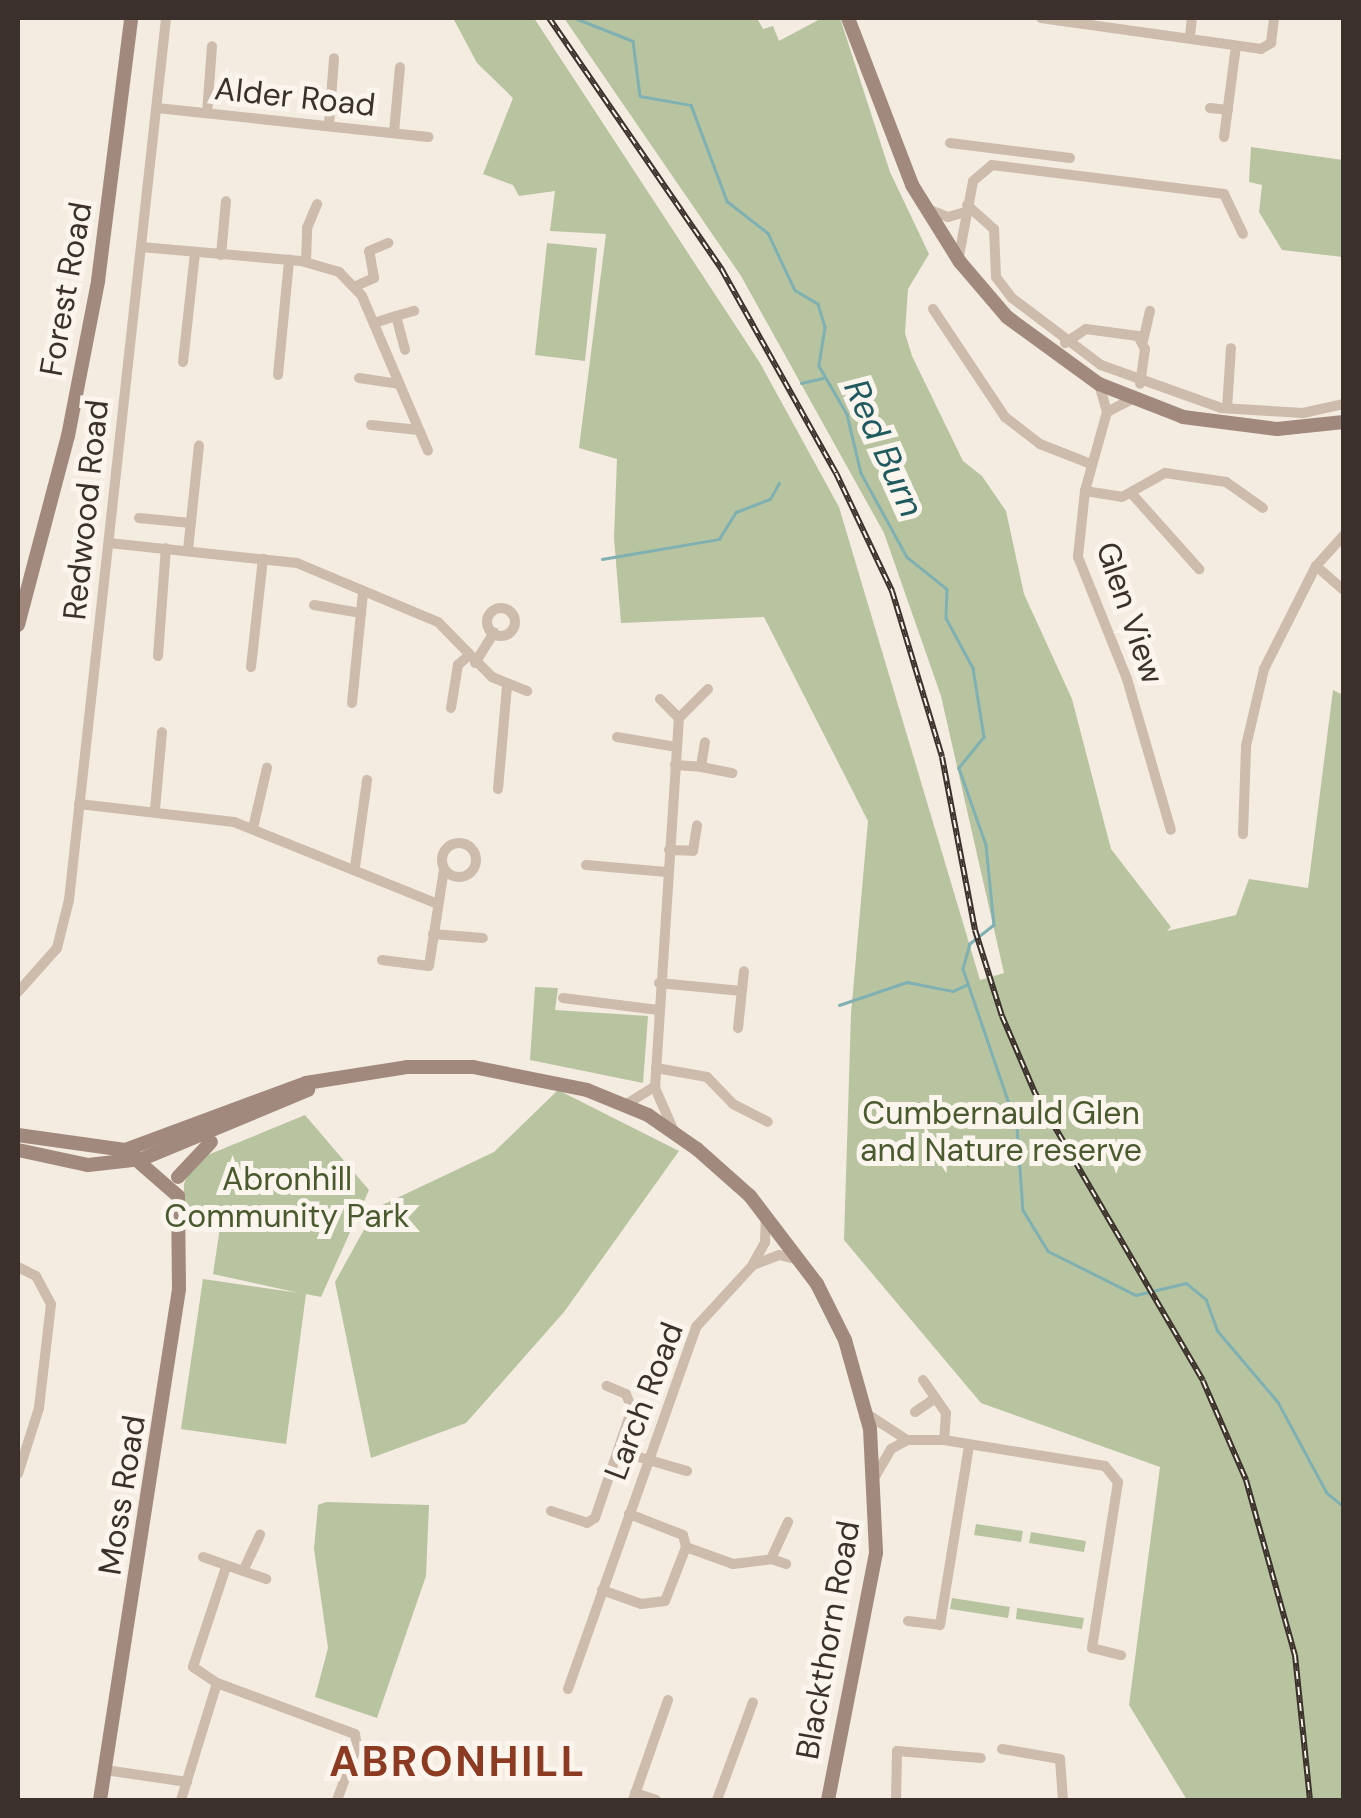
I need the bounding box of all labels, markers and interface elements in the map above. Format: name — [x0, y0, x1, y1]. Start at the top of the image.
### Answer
street label: Alder Road — [213, 69, 377, 125]
street label: Forest Road — [32, 199, 100, 379]
water label: Red Burn — [835, 373, 933, 523]
street label: Redwood Road — [55, 398, 117, 622]
street label: Glen View — [1088, 537, 1172, 689]
park label: Cumbernauld Glen and Nature reserve — [860, 1095, 1142, 1170]
park label: Abronhill Community Park — [164, 1161, 410, 1236]
street label: Larch Road — [596, 1317, 692, 1485]
street label: Moss Road — [90, 1412, 154, 1578]
street label: Blackthorn Road — [788, 1518, 868, 1762]
district label: ABRONHILL — [329, 1737, 587, 1787]

